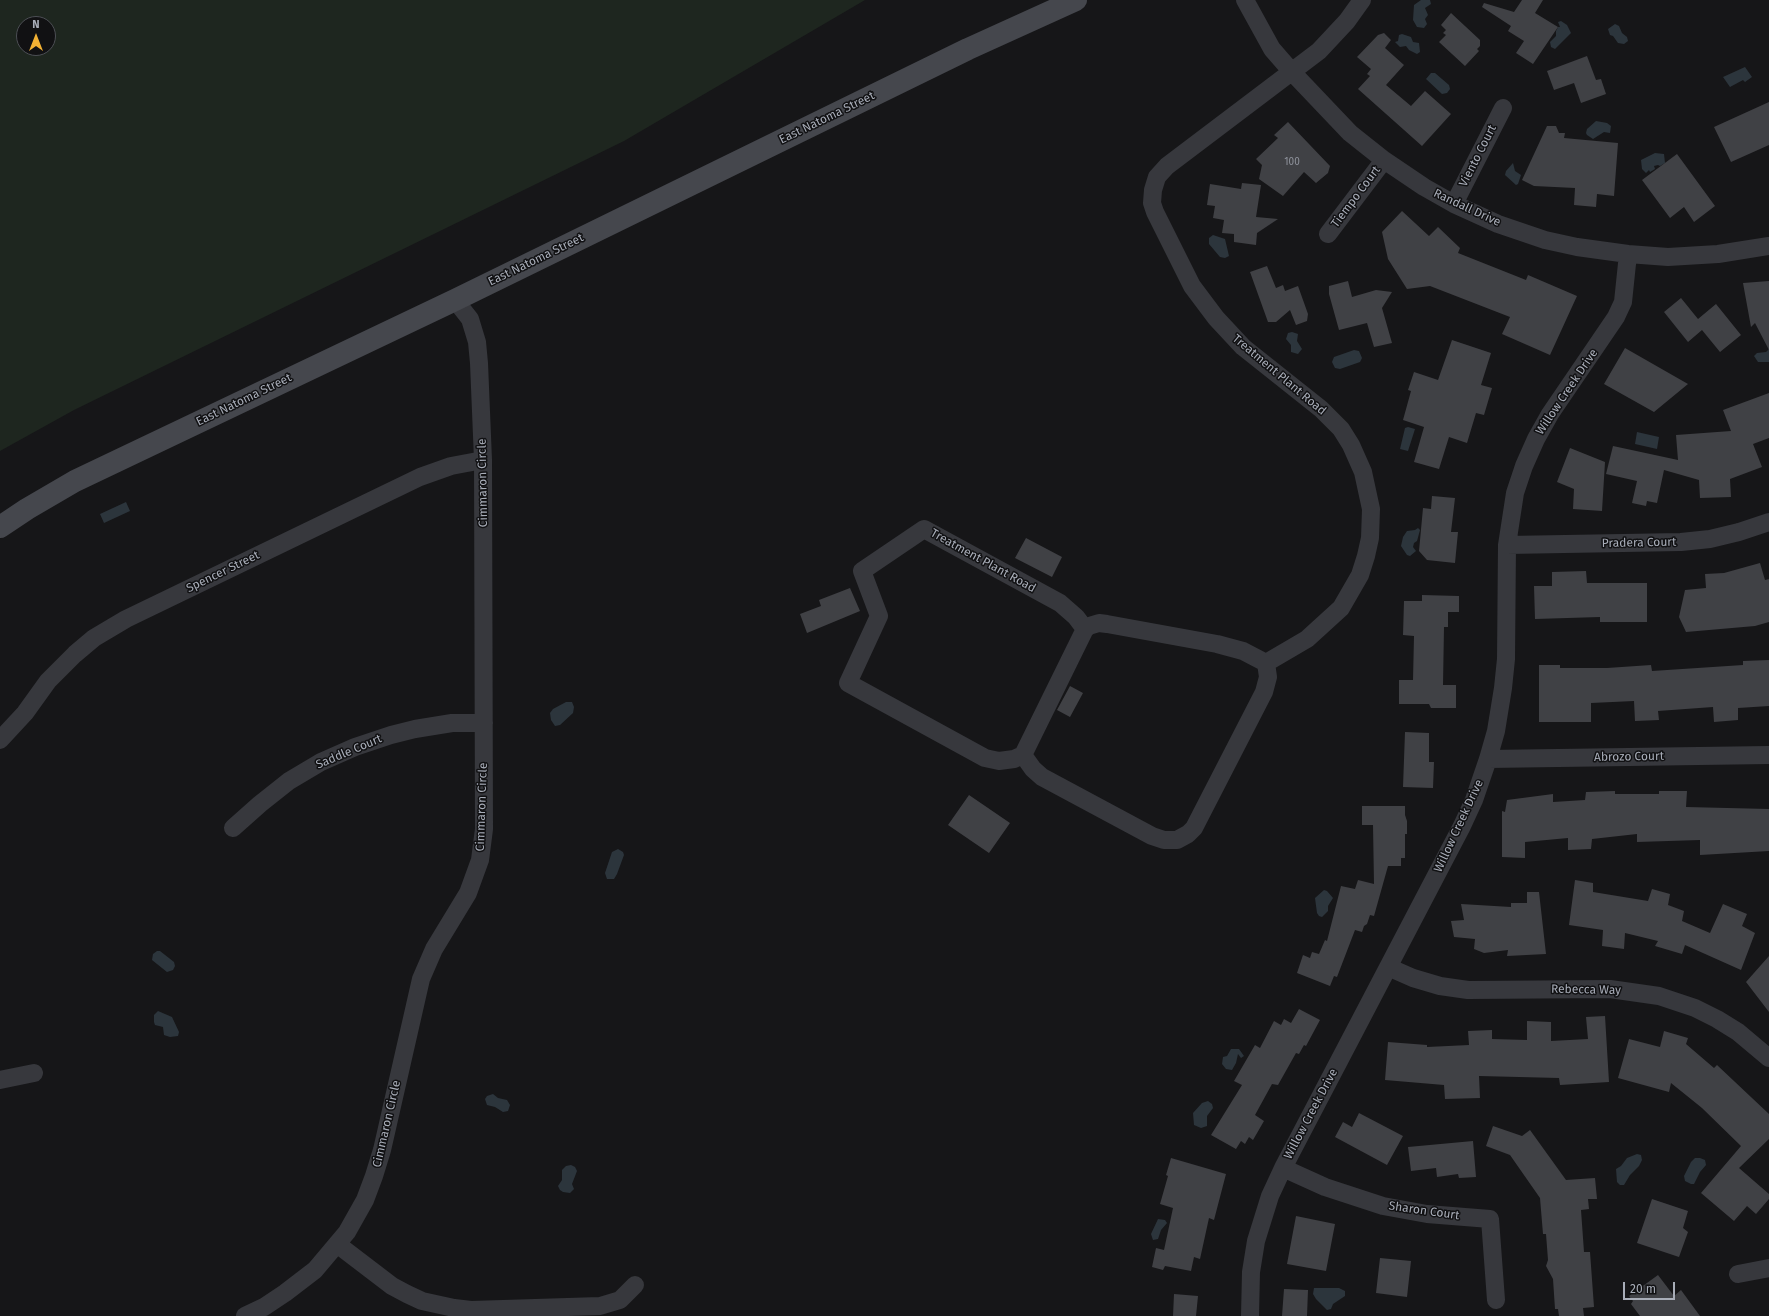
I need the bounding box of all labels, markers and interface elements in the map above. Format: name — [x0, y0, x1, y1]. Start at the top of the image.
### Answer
north arrow — [16, 16, 56, 56]
text: N — [32, 18, 40, 31]
street label: East Natoma Street — [777, 89, 877, 147]
street label: Viento Court — [1456, 123, 1500, 189]
house number: 100 — [1284, 156, 1300, 168]
street label: Tiempo Court — [1328, 163, 1384, 231]
street label: Randall Drive — [1431, 186, 1503, 230]
street label: East Natoma Street — [486, 231, 586, 289]
street label: Treatment Plant Road — [1229, 332, 1329, 418]
street label: Willow Creek Drive — [1533, 346, 1601, 438]
street label: East Natoma Street — [194, 371, 294, 429]
street label: Cimmaron Circle — [475, 438, 491, 528]
street label: Treatment Plant Road — [928, 526, 1038, 596]
street label: Pradera Court — [1602, 535, 1676, 551]
street label: Spencer Street — [184, 548, 262, 596]
street label: Saddle Court — [314, 732, 384, 772]
street label: Abrozo Court — [1594, 749, 1664, 765]
street label: Cimmaron Circle — [473, 762, 491, 852]
street label: Willow Creek Drive — [1431, 777, 1487, 875]
street label: Rebecca Way — [1551, 982, 1621, 998]
street label: Willow Creek Drive — [1281, 1066, 1341, 1162]
street label: Cimmaron Circle — [370, 1079, 404, 1169]
street label: Sharon Court — [1388, 1199, 1460, 1223]
scale bar — [1625, 1274, 1677, 1300]
text: 20 m — [1630, 1282, 1656, 1296]

